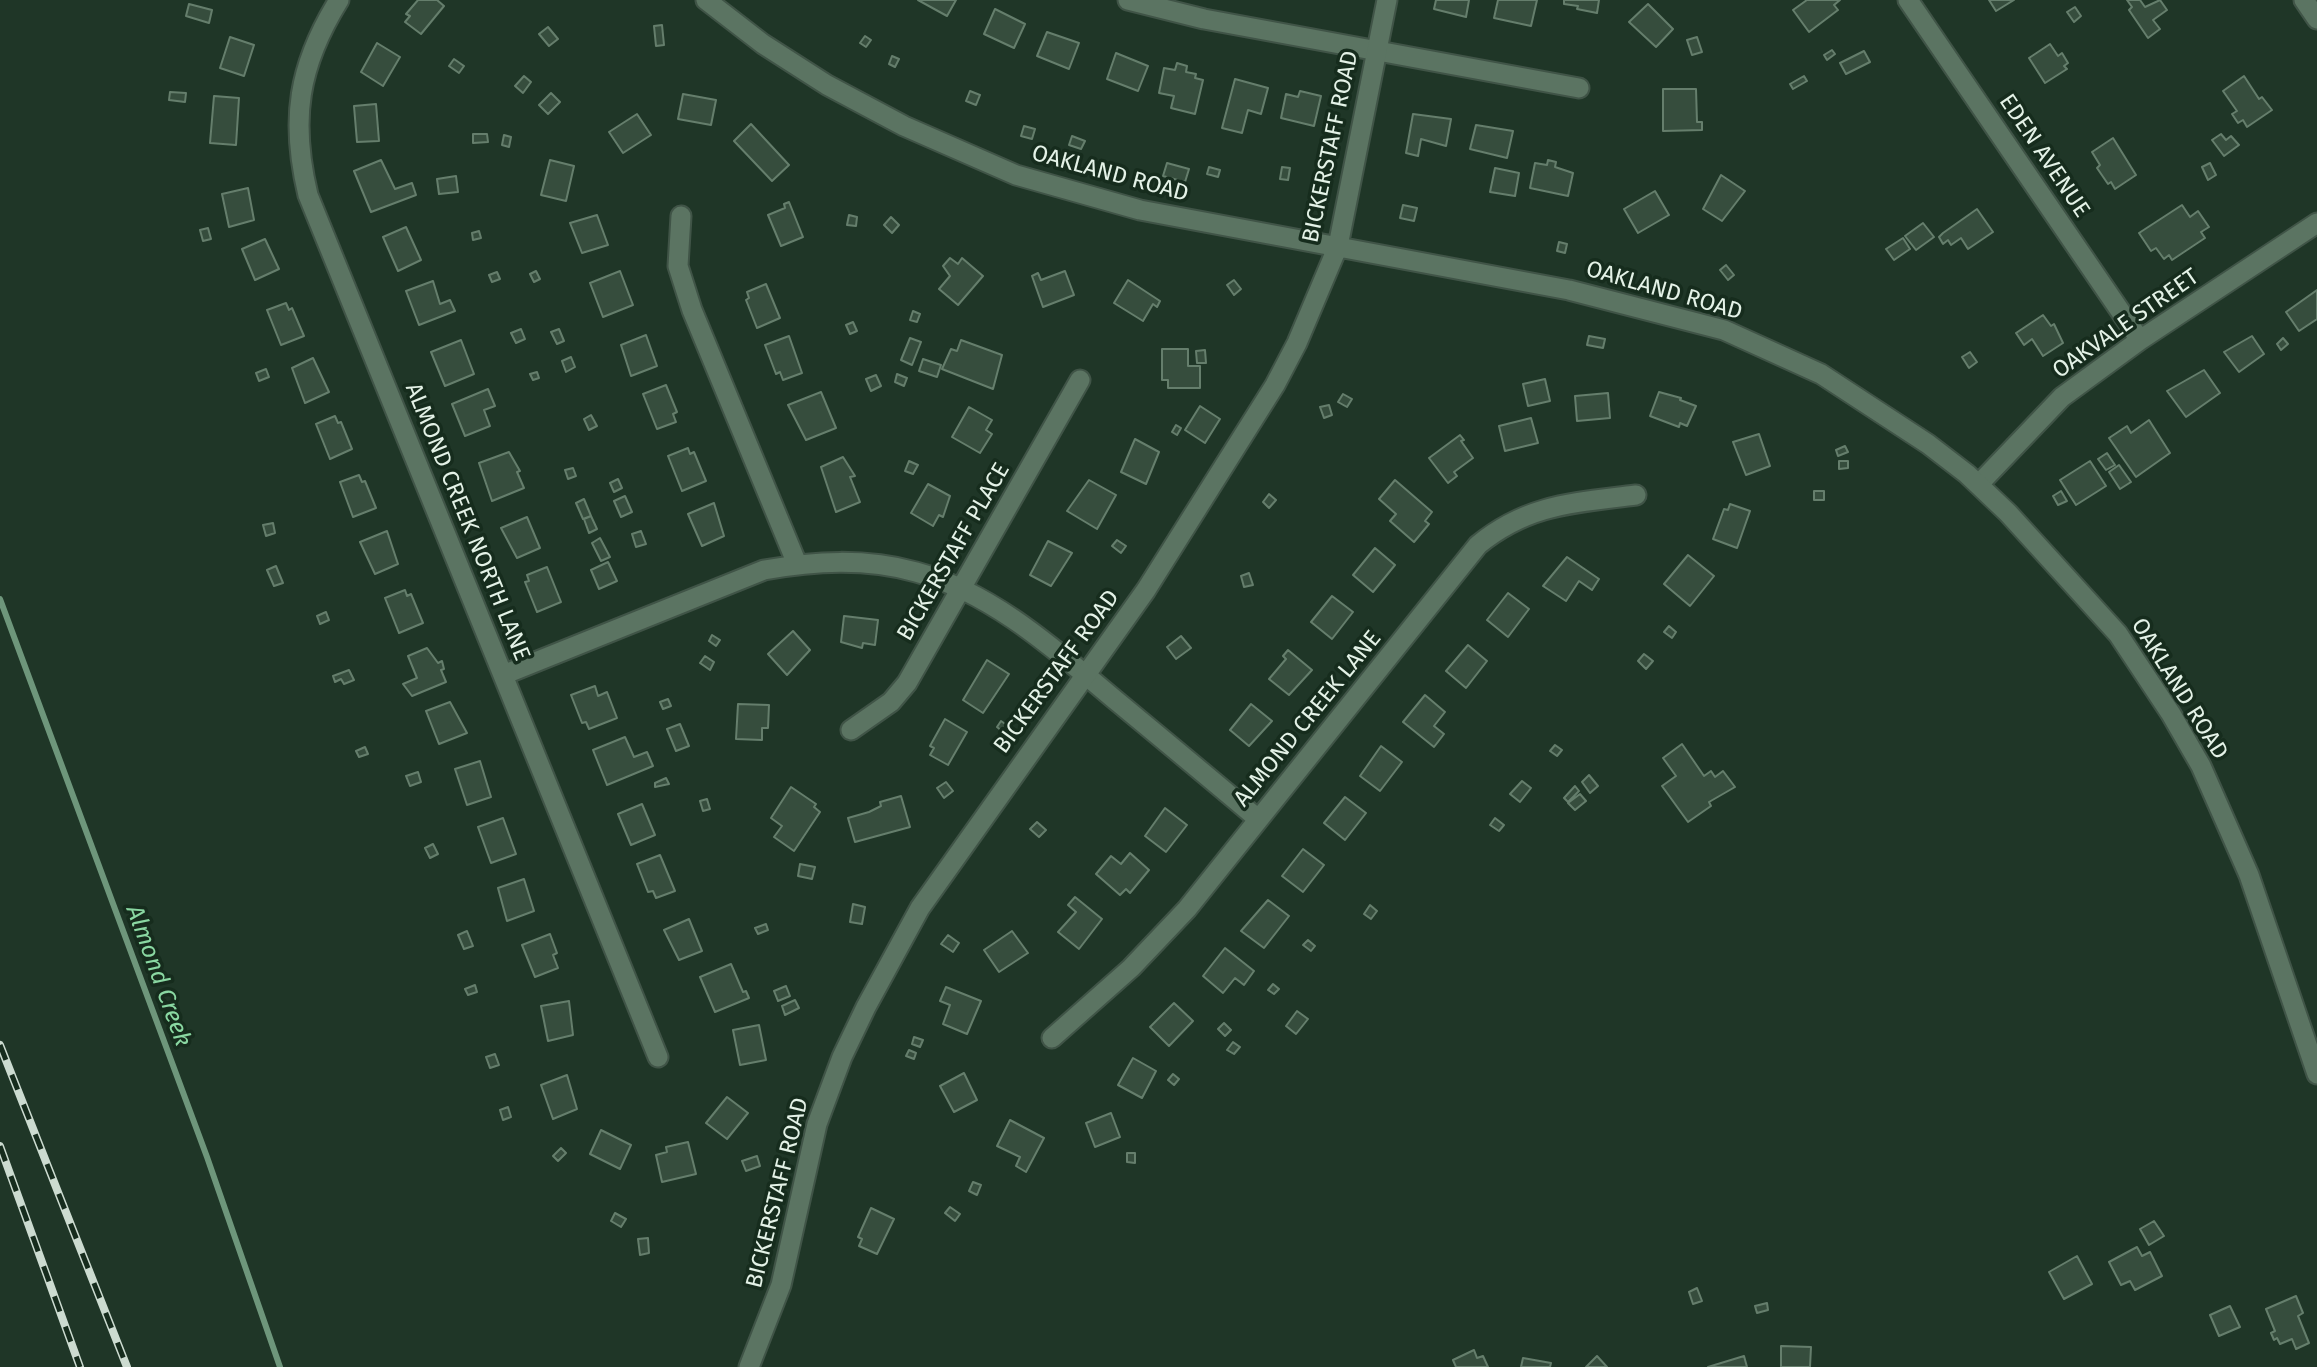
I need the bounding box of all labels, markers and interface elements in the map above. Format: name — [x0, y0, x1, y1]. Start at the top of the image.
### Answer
street label: BICKERSTAFF ROAD — [1297, 49, 1365, 245]
street label: EDEN AVENUE — [1993, 89, 2095, 223]
street label: OAKLAND ROAD — [1029, 140, 1191, 208]
street label: OAKLAND ROAD — [1583, 256, 1745, 326]
street label: OAKVALE STREET — [2048, 263, 2204, 385]
street label: ALMOND CREEK NORTH LANE — [399, 379, 535, 665]
street label: BICKERSTAFF PLACE — [892, 458, 1016, 646]
street label: BICKERSTAFF ROAD — [988, 585, 1126, 759]
street label: OAKLAND ROAD — [2125, 613, 2233, 765]
street label: ALMOND CREEK LANE — [1229, 625, 1387, 813]
water label: Almond Creek — [119, 901, 197, 1051]
street label: BICKERSTAFF ROAD — [741, 1095, 815, 1291]

